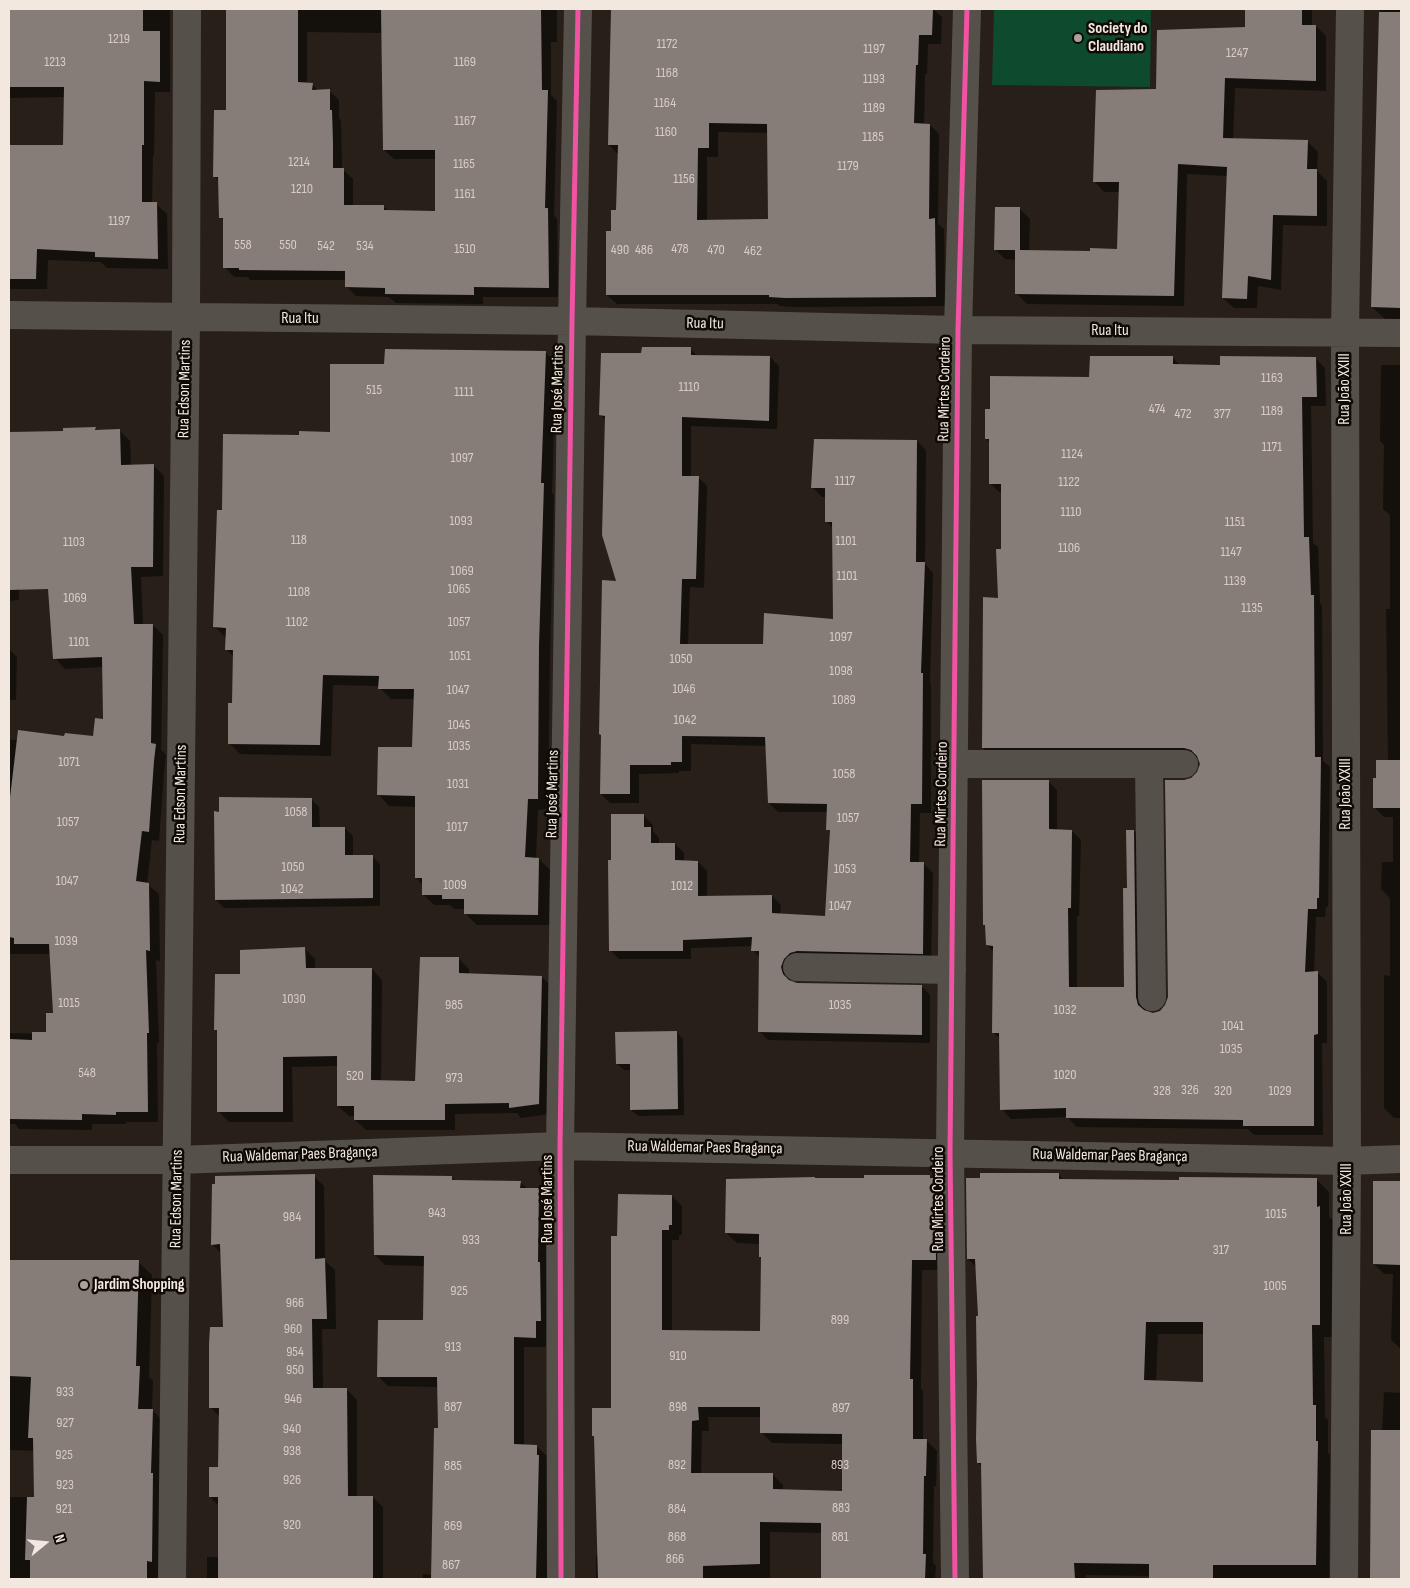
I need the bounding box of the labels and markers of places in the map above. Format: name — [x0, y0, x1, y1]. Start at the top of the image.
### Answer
place label: Society do Claudiano — [1088, 19, 1148, 57]
marker: Society do Claudiano — [1072, 32, 1084, 44]
place label: Jardim Shopping — [94, 1275, 184, 1295]
marker: Jardim Shopping — [78, 1279, 90, 1291]

